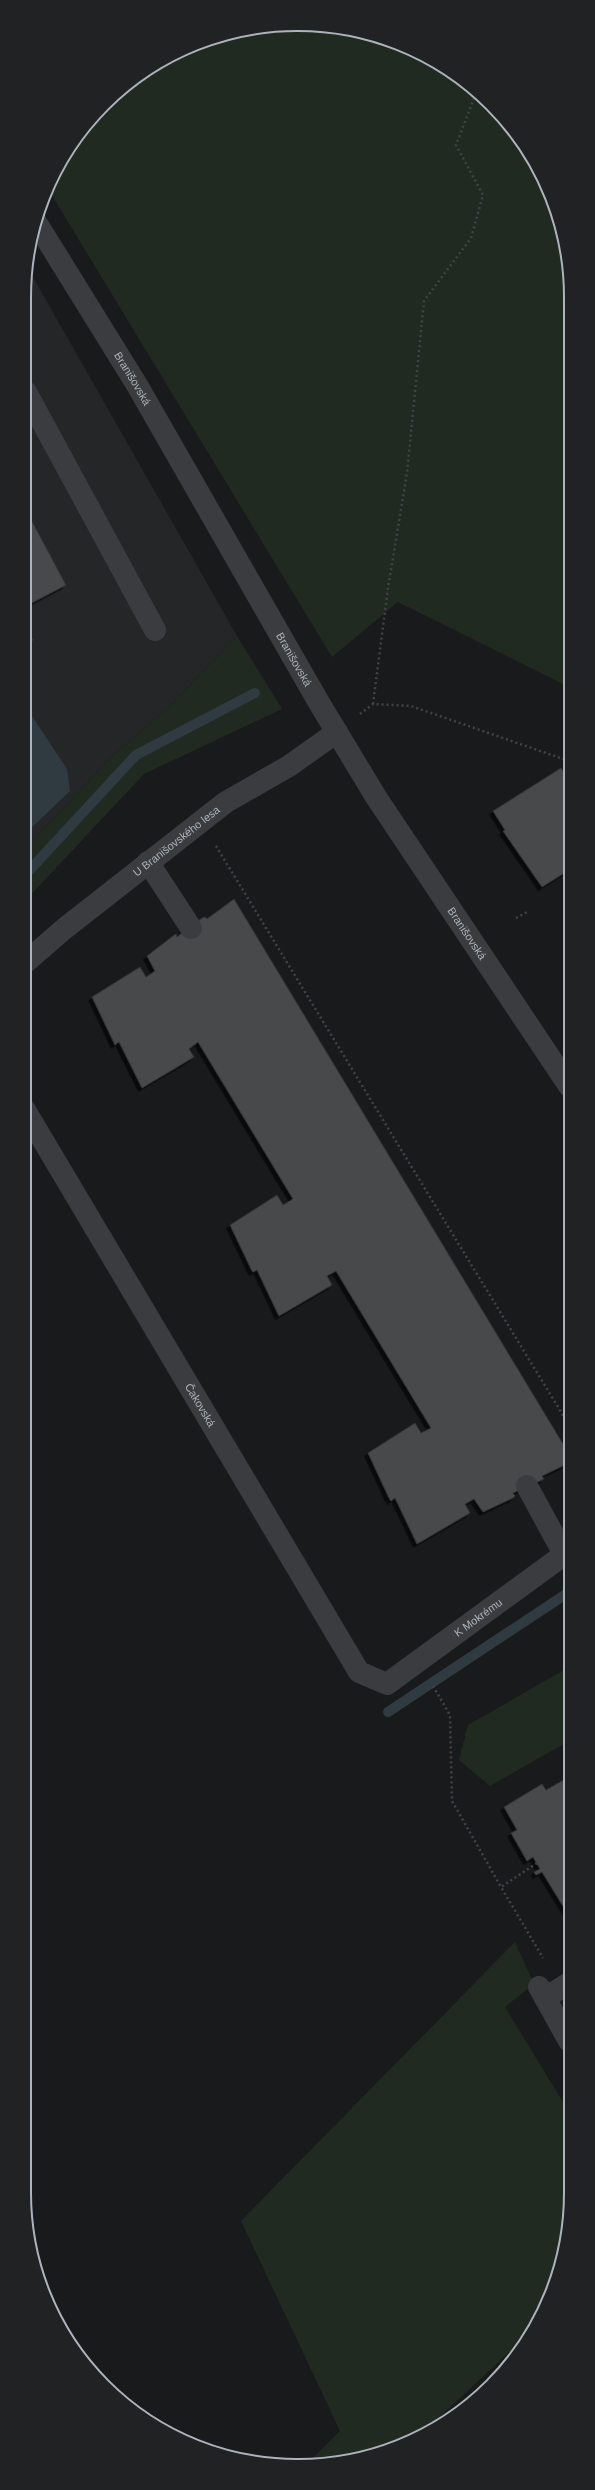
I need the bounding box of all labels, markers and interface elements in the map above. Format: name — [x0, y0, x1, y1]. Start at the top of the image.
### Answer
street label: Branišovská — [112, 350, 154, 408]
street label: Branišovská — [274, 630, 315, 689]
street label: U Branišovského lesa — [131, 803, 223, 879]
street label: Branišovská — [445, 905, 489, 962]
street label: Čakovská — [183, 1381, 218, 1429]
street label: K Mokrému — [452, 1596, 504, 1639]

